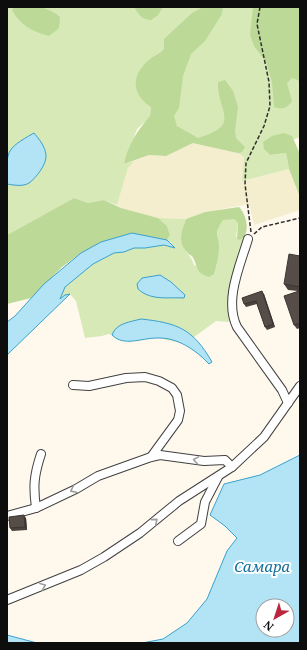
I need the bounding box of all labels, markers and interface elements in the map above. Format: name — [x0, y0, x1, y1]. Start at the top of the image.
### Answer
one-way arrow — [193, 456, 199, 464]
one-way arrow — [70, 485, 78, 493]
one-way arrow — [150, 518, 158, 525]
water label: Самара — [234, 556, 291, 576]
one-way arrow — [40, 582, 47, 590]
north arrow — [255, 598, 295, 638]
text: N — [260, 617, 276, 635]

